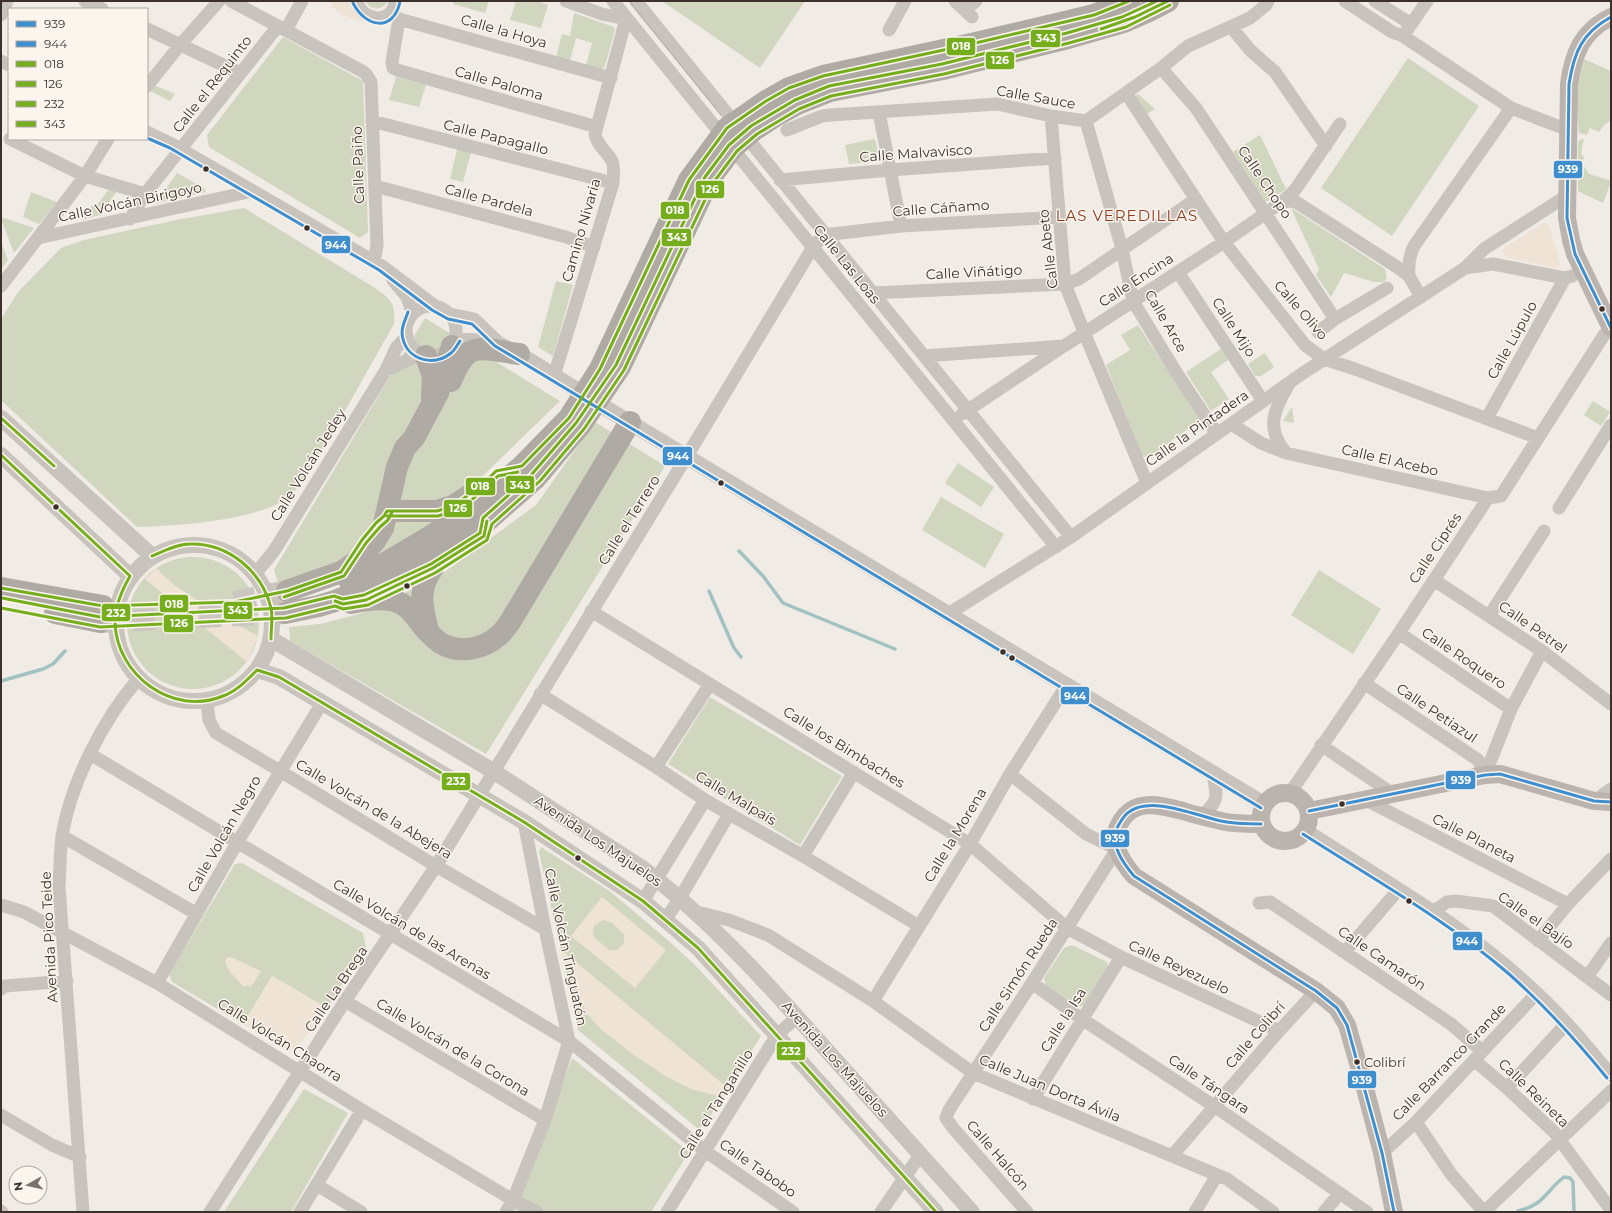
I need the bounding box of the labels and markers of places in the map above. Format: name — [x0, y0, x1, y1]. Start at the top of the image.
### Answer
unlabelled marker — [201, 164, 211, 174]
unlabelled marker — [302, 223, 312, 233]
unlabelled marker — [1597, 304, 1607, 314]
unlabelled marker — [716, 478, 726, 488]
unlabelled marker — [51, 502, 61, 512]
unlabelled marker — [402, 581, 412, 591]
unlabelled marker — [998, 647, 1008, 657]
unlabelled marker — [1007, 653, 1017, 663]
unlabelled marker — [1337, 799, 1347, 809]
unlabelled marker — [573, 853, 583, 863]
unlabelled marker — [1404, 896, 1414, 906]
place label: Colibrí — [1364, 1054, 1406, 1070]
marker: Colibrí — [1352, 1057, 1362, 1067]

